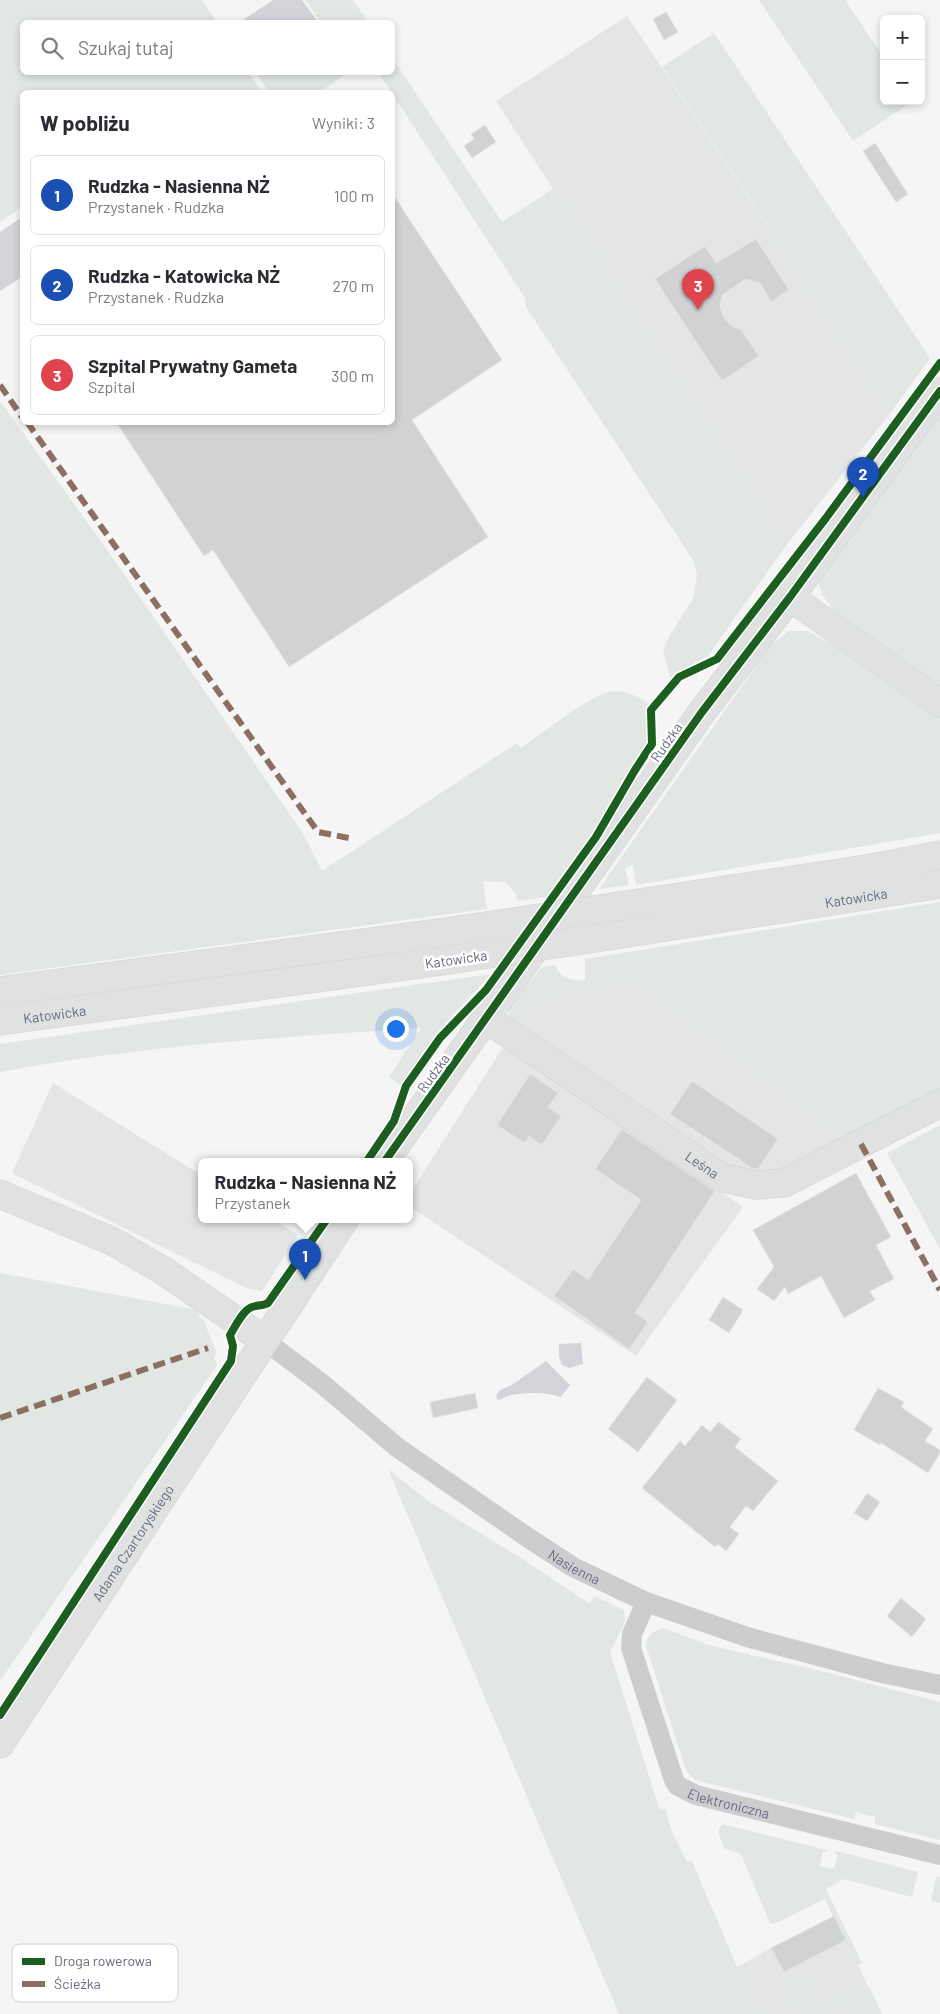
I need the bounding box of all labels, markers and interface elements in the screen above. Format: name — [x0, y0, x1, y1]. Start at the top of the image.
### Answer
map controls — [880, 15, 925, 105]
button: + — [880, 15, 925, 60]
search box — [20, 20, 395, 75]
icon: search — [38, 34, 66, 62]
text: Szukaj tutaj — [78, 36, 174, 59]
button: − — [880, 60, 925, 105]
text: W pobliżu — [40, 110, 130, 135]
text: Wyniki: 3 — [312, 113, 375, 132]
text: Rudzka - Nasienna NŻ — [88, 174, 270, 197]
text: 1 — [54, 186, 60, 205]
text: 100 m — [334, 186, 374, 205]
text: Przystanek · Rudzka — [88, 197, 224, 216]
text: Rudzka - Katowicka NŻ — [88, 264, 280, 287]
pin: 3 — [682, 269, 714, 310]
text: 2 — [53, 276, 61, 295]
text: 270 m — [332, 276, 374, 295]
text: Przystanek · Rudzka — [88, 287, 224, 306]
text: Szpital Prywatny Gameta — [88, 354, 297, 377]
text: 3 — [53, 366, 61, 385]
text: 300 m — [331, 366, 374, 385]
text: Szpital — [88, 377, 135, 396]
pin: 2 — [847, 457, 879, 498]
street label: Rudzka — [646, 719, 686, 765]
street label: Katowicka — [824, 884, 888, 910]
street label: Katowicka — [424, 946, 488, 972]
street label: Katowicka — [22, 1001, 87, 1026]
your location — [383, 1016, 409, 1042]
street label: Rudzka — [413, 1050, 453, 1096]
street label: Leśna — [683, 1147, 723, 1182]
popup — [198, 1158, 413, 1223]
text: Rudzka - Nasienna NŻ — [215, 1170, 396, 1193]
text: Przystanek — [215, 1193, 291, 1212]
pin: 1 — [289, 1239, 321, 1280]
street label: Adama Czartoryskiego — [88, 1481, 177, 1604]
street label: Nasienna — [546, 1545, 603, 1587]
street label: Elektroniczna — [685, 1784, 771, 1821]
legend — [12, 1944, 178, 2002]
text: Droga rowerowa — [54, 1952, 152, 1969]
text: Ścieżka — [54, 1975, 101, 1992]

